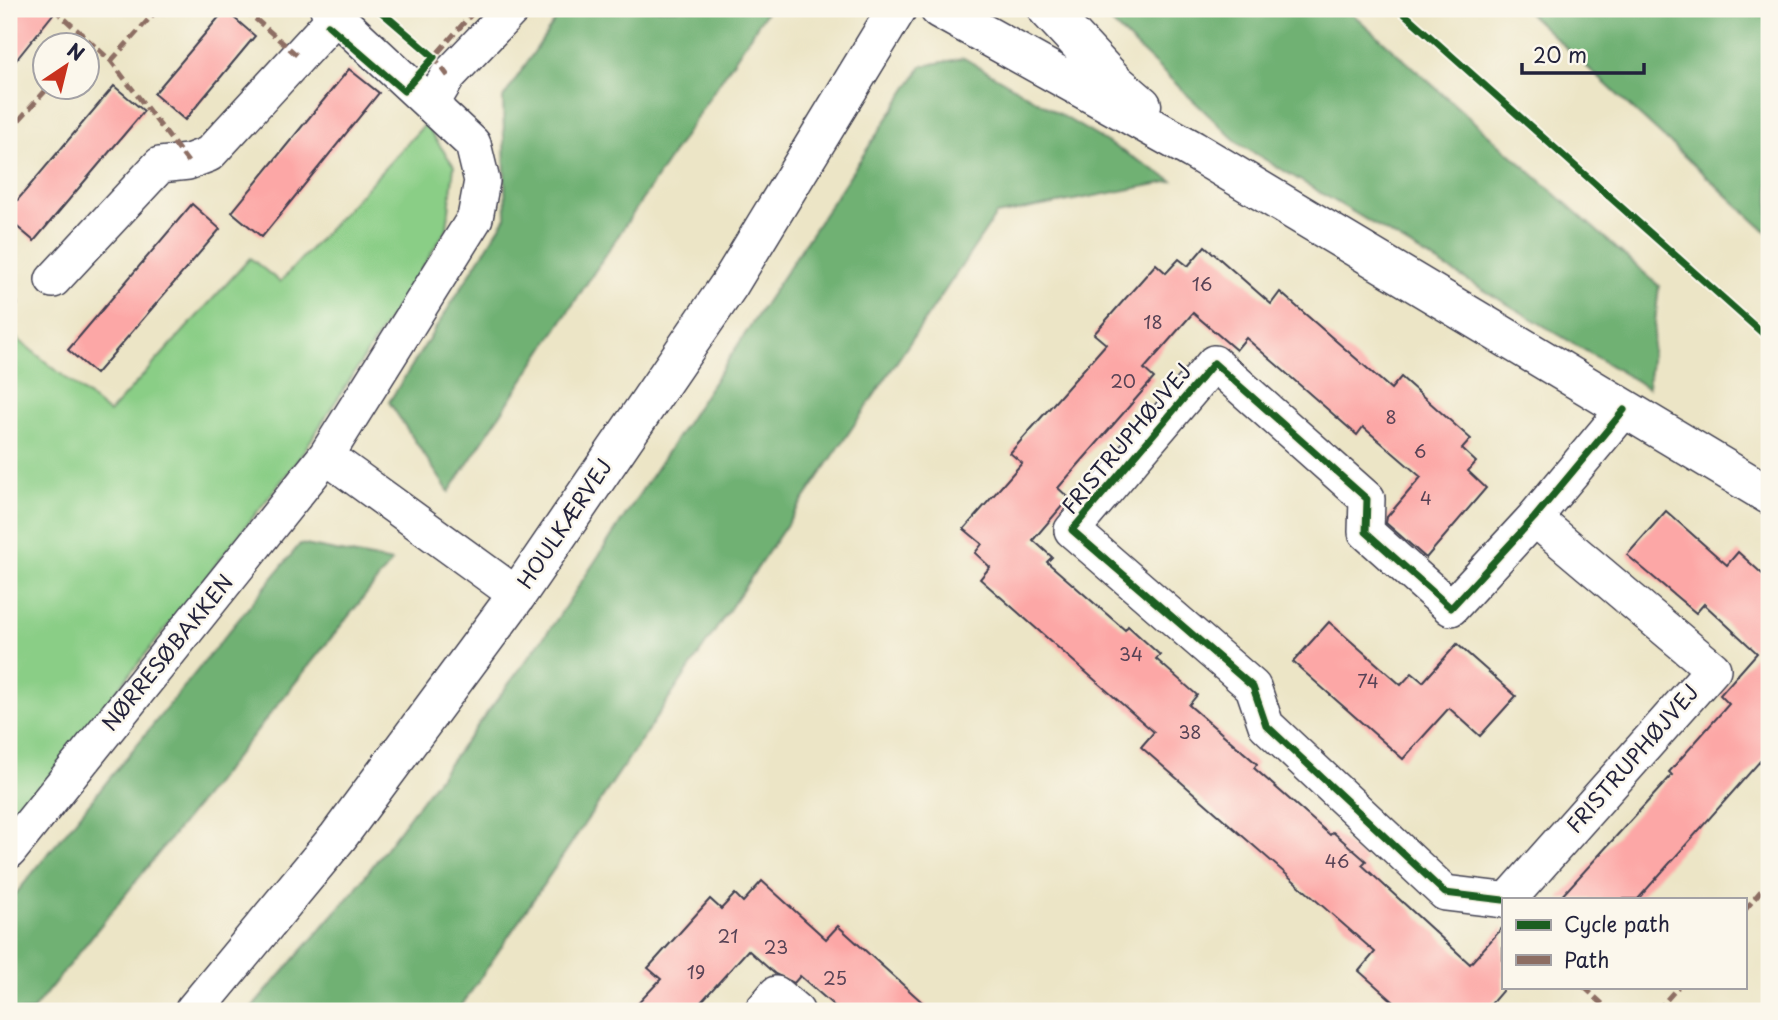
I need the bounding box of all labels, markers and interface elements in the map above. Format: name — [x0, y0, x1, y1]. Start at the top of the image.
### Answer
north arrow — [32, 32, 102, 102]
scale bar — [1522, 32, 1645, 76]
text: N — [62, 35, 91, 67]
text: 20 m — [1533, 38, 1587, 70]
house number: 16 — [1192, 270, 1212, 297]
house number: 18 — [1143, 308, 1163, 335]
street label: FRISTRUPHØJVEJ — [1053, 355, 1198, 520]
house number: 20 — [1110, 367, 1136, 394]
house number: 8 — [1385, 403, 1397, 430]
house number: 6 — [1414, 437, 1426, 464]
street label: HOULKÆRVEJ — [508, 451, 619, 594]
house number: 4 — [1420, 484, 1432, 511]
street label: NØRRESØBAKKEN — [93, 566, 240, 737]
house number: 34 — [1119, 640, 1143, 667]
house number: 74 — [1357, 667, 1379, 694]
street label: FRISTRUPHØJVEJ — [1558, 676, 1705, 839]
house number: 38 — [1178, 718, 1202, 745]
house number: 46 — [1325, 847, 1349, 874]
legend — [1502, 898, 1746, 988]
text: Cycle path — [1564, 907, 1670, 939]
house number: 21 — [718, 922, 738, 949]
house number: 23 — [764, 933, 788, 960]
text: Path — [1564, 943, 1609, 975]
house number: 19 — [687, 958, 705, 985]
house number: 25 — [823, 964, 847, 991]

